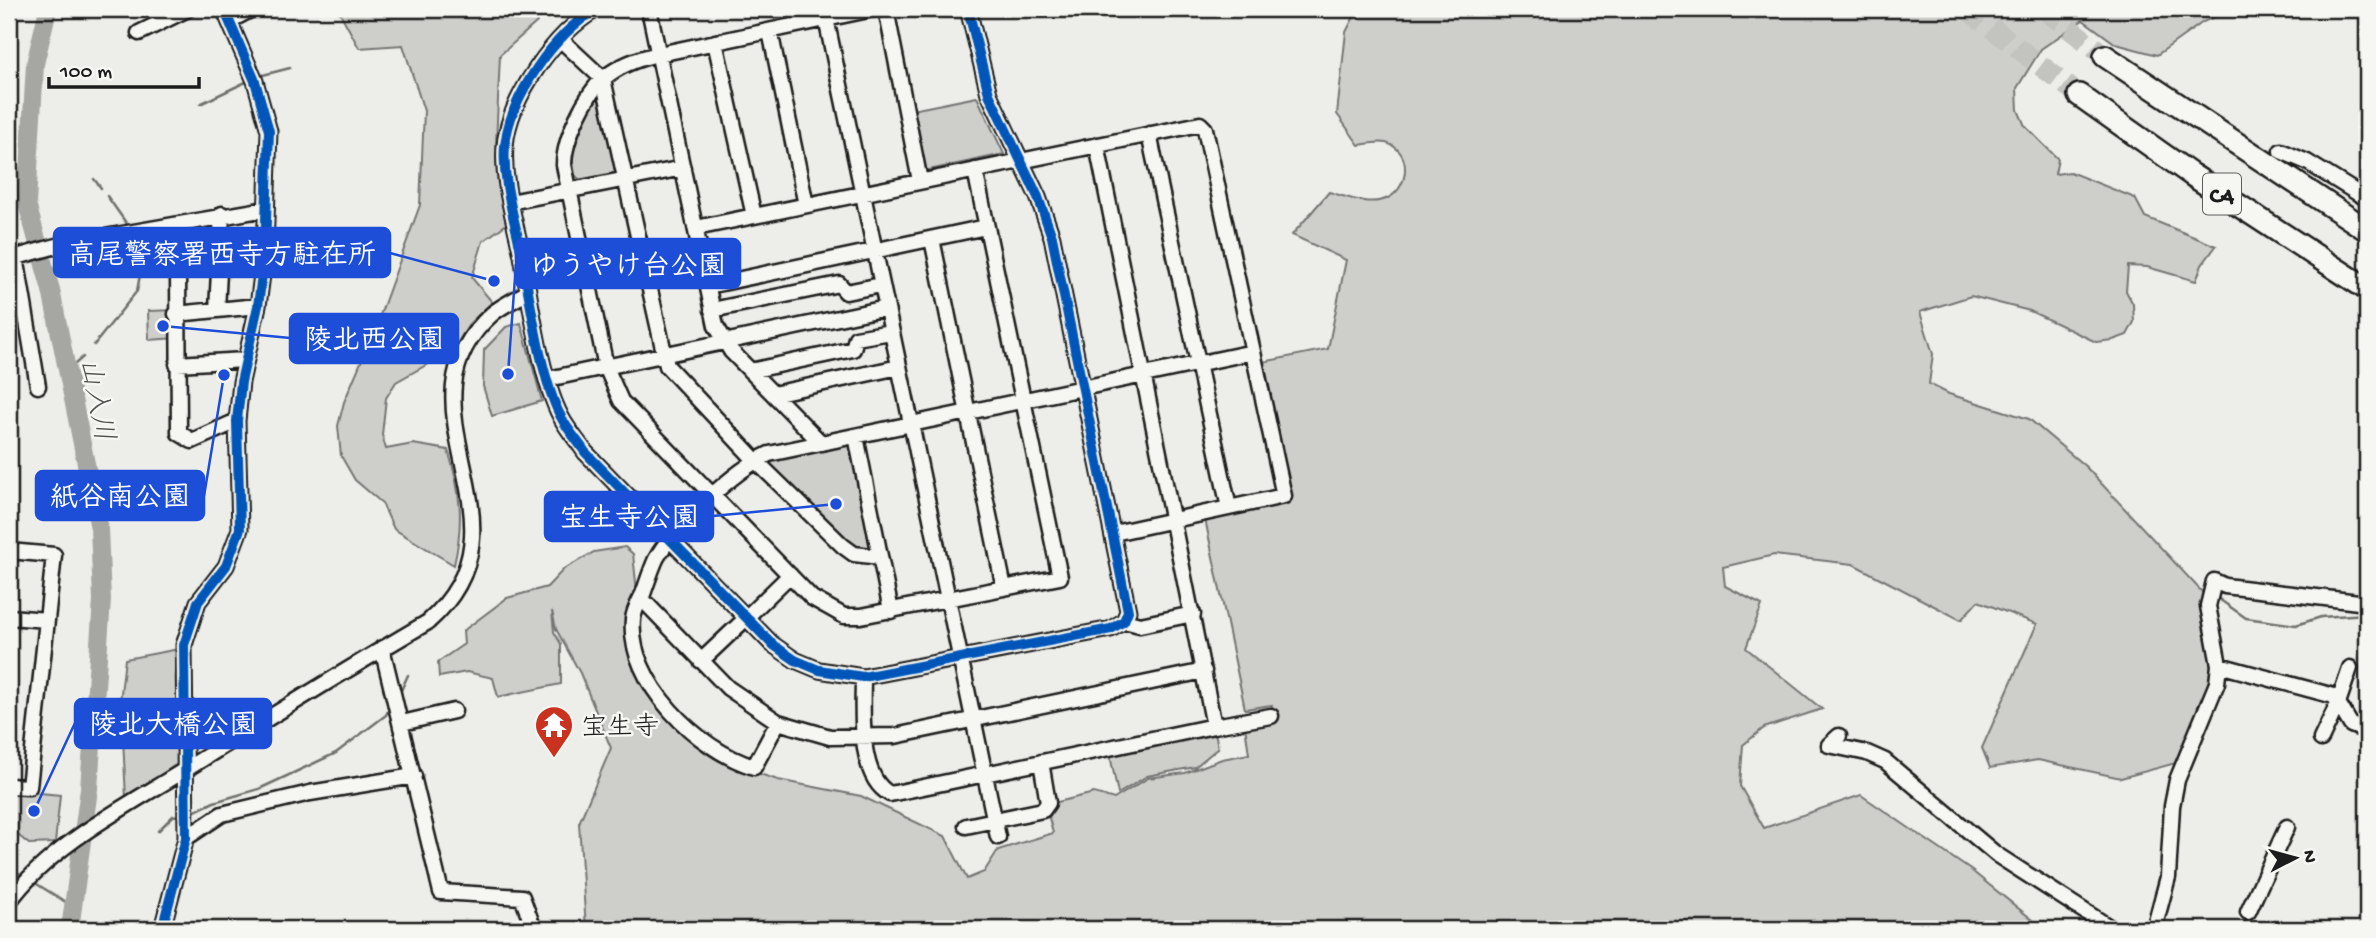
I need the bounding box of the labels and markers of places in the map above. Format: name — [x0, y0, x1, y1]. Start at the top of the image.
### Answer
callout: 高尾警察署西寺方駐在所 — [54, 228, 390, 277]
callout: ゆうやけ台公園 — [516, 239, 740, 288]
callout: 陵北西公園 — [290, 314, 458, 363]
callout: 紙谷南公園 — [36, 471, 204, 520]
callout: 宝生寺公園 — [545, 492, 713, 541]
callout: 陵北大橋公園 — [75, 699, 271, 748]
temple icon: 宝生寺 — [533, 704, 575, 759]
place label: 宝生寺 — [581, 712, 659, 745]

